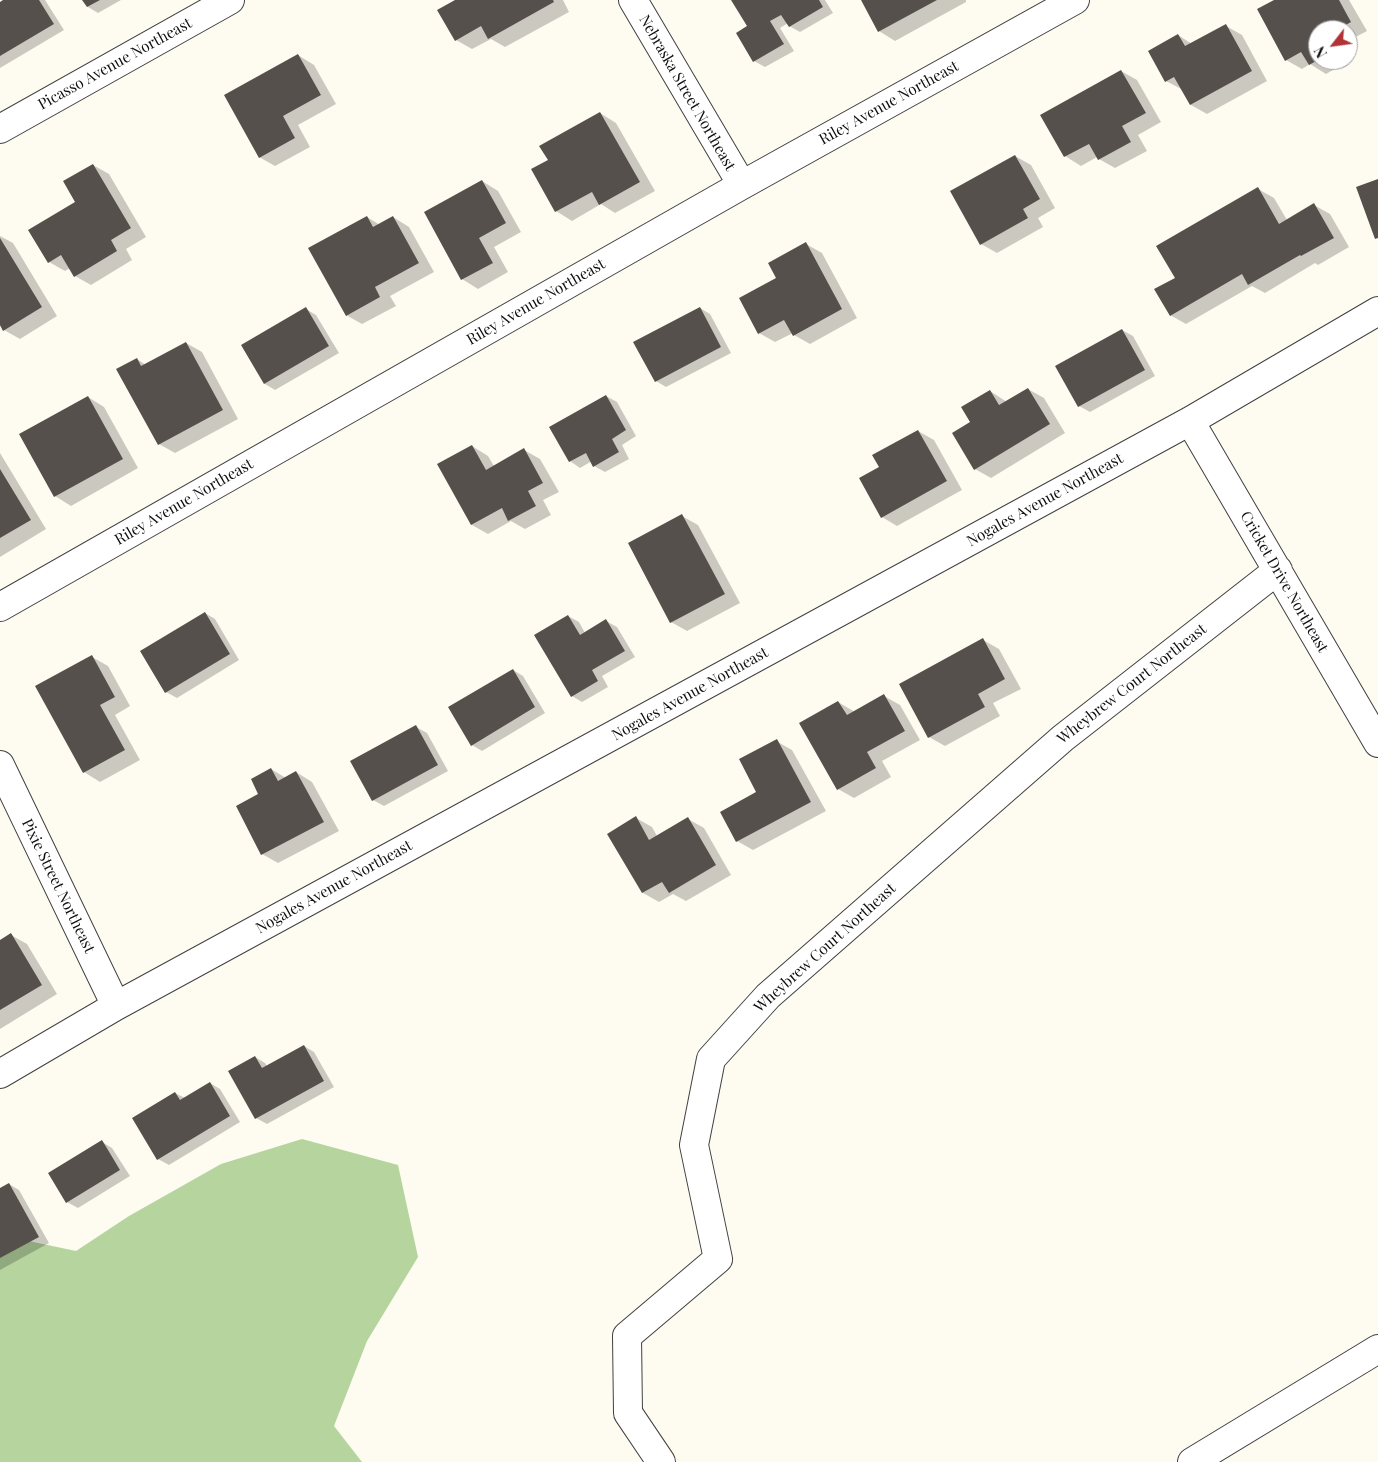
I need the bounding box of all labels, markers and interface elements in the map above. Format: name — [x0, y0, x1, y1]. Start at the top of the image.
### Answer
street label: Nebraska Street Northeast — [635, 12, 739, 174]
street label: Picasso Avenue Northeast — [35, 14, 195, 114]
north arrow — [1308, 20, 1358, 70]
text: N — [1310, 43, 1331, 61]
street label: Riley Avenue Northeast — [816, 57, 962, 149]
street label: Riley Avenue Northeast — [464, 255, 608, 349]
street label: Nogales Avenue Northeast — [964, 450, 1126, 550]
street label: Riley Avenue Northeast — [112, 455, 256, 549]
street label: Cricket Drive Northeast — [1236, 508, 1332, 656]
street label: Wheybrew Court Northeast — [1054, 620, 1210, 748]
street label: Nogales Avenue Northeast — [609, 644, 771, 744]
street label: Pixie Street Northeast — [18, 816, 98, 956]
street label: Nogales Avenue Northeast — [253, 837, 415, 937]
street label: Wheybrew Court Northeast — [750, 880, 900, 1016]

